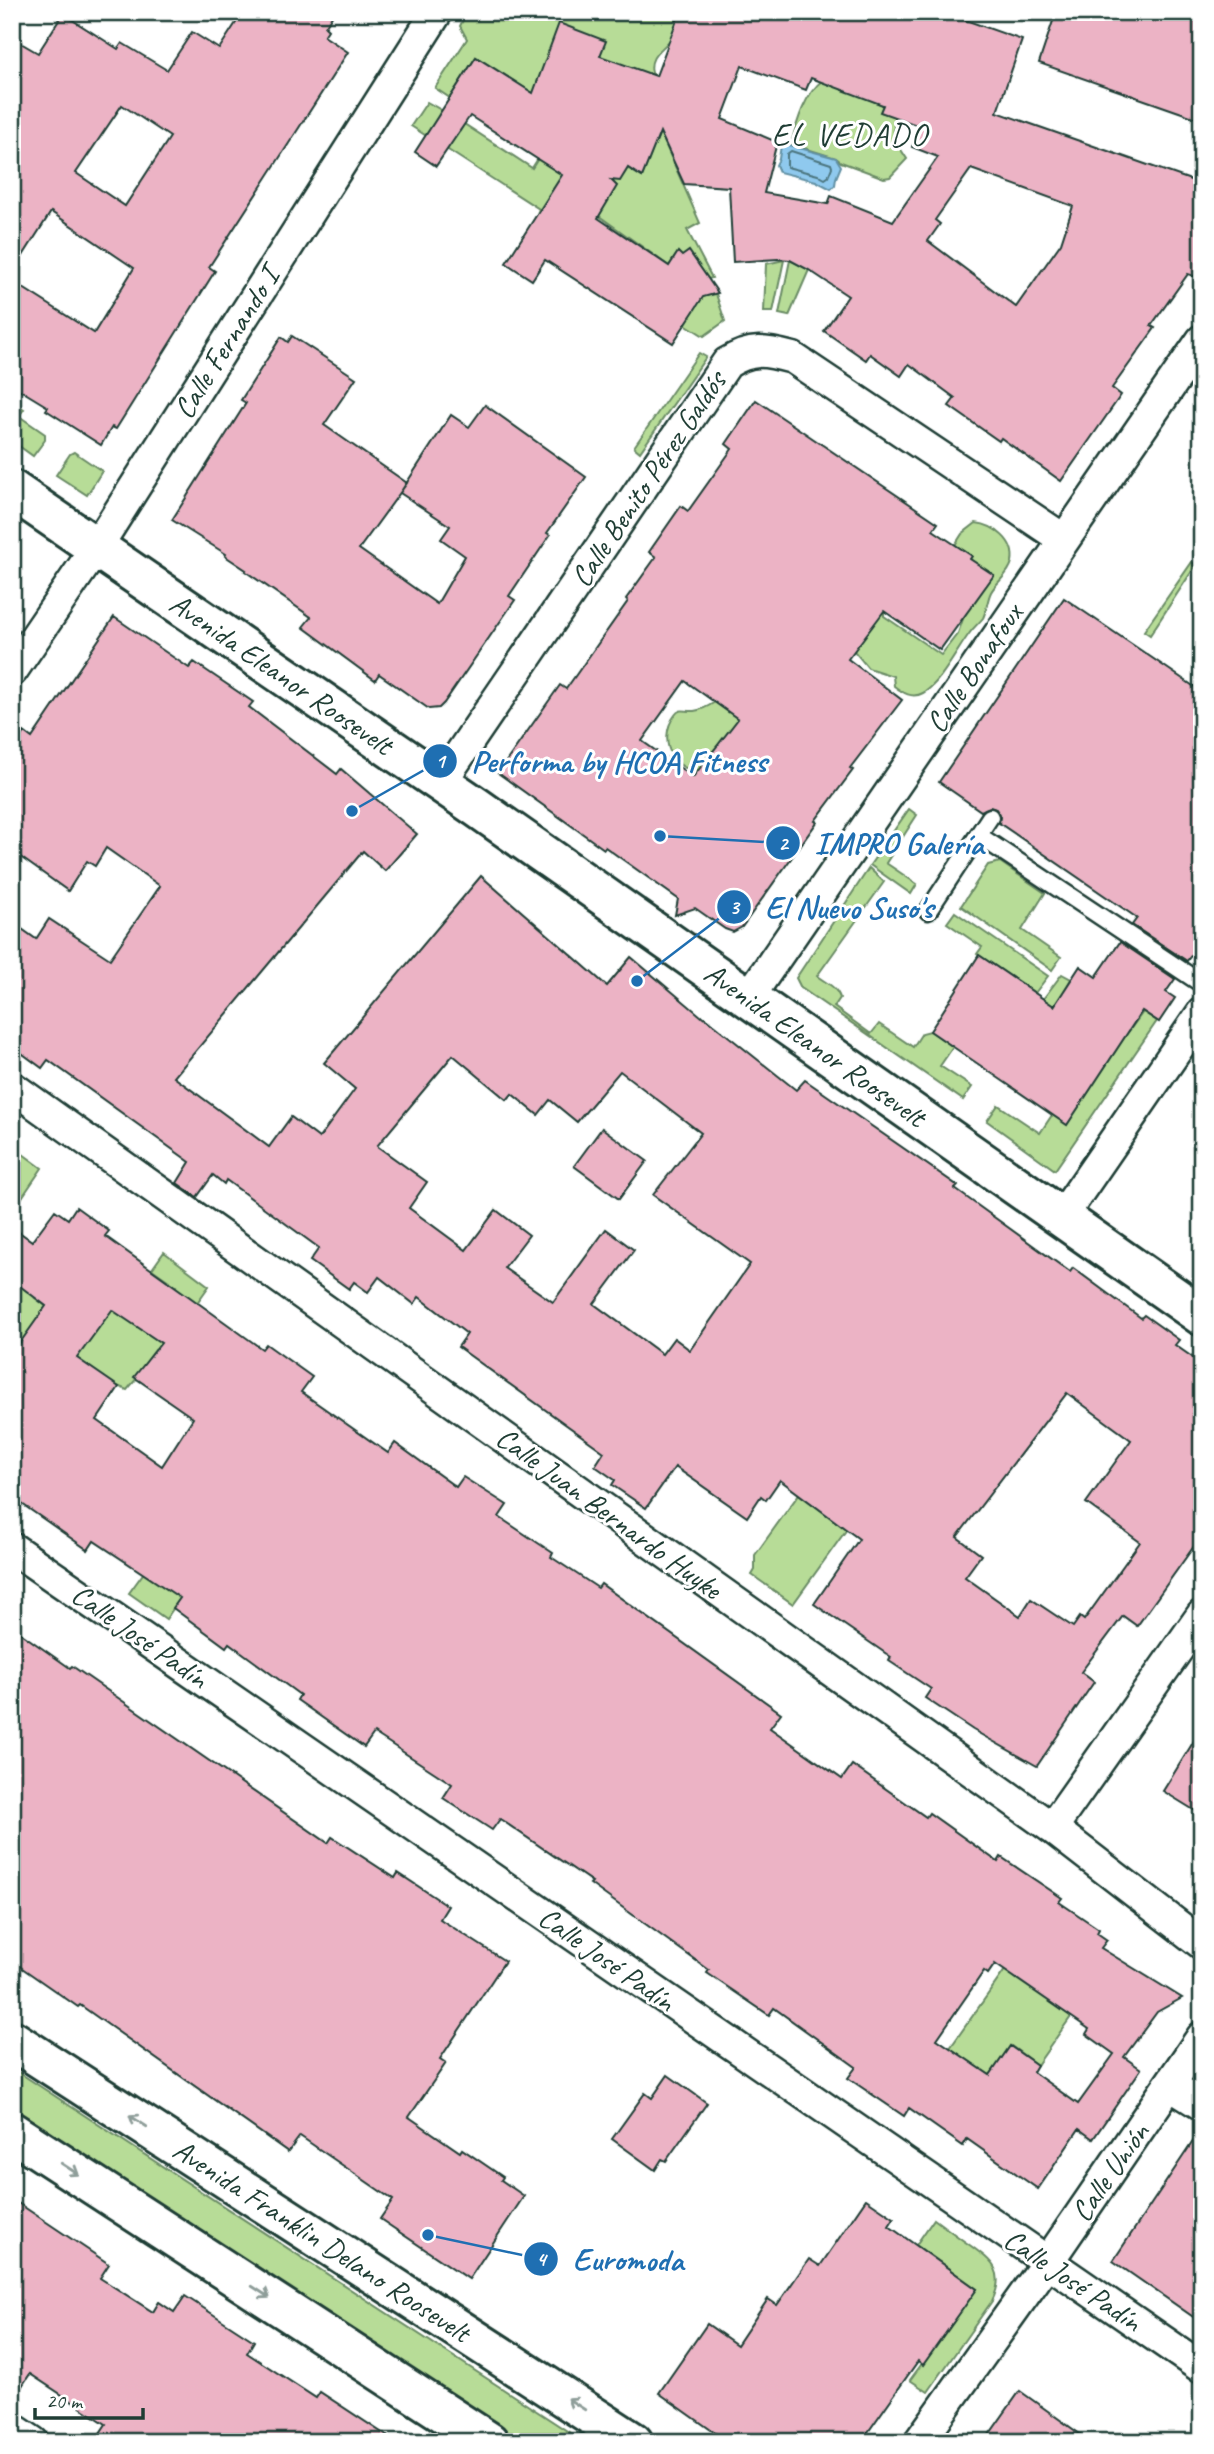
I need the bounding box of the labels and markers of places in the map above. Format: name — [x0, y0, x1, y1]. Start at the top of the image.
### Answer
callout: Performa by HCOA Fitness — [422, 734, 781, 787]
callout: IMPRO Galería — [766, 816, 998, 869]
callout: El Nuevo Suso's — [716, 881, 947, 934]
callout: Euromoda — [523, 2233, 697, 2286]

